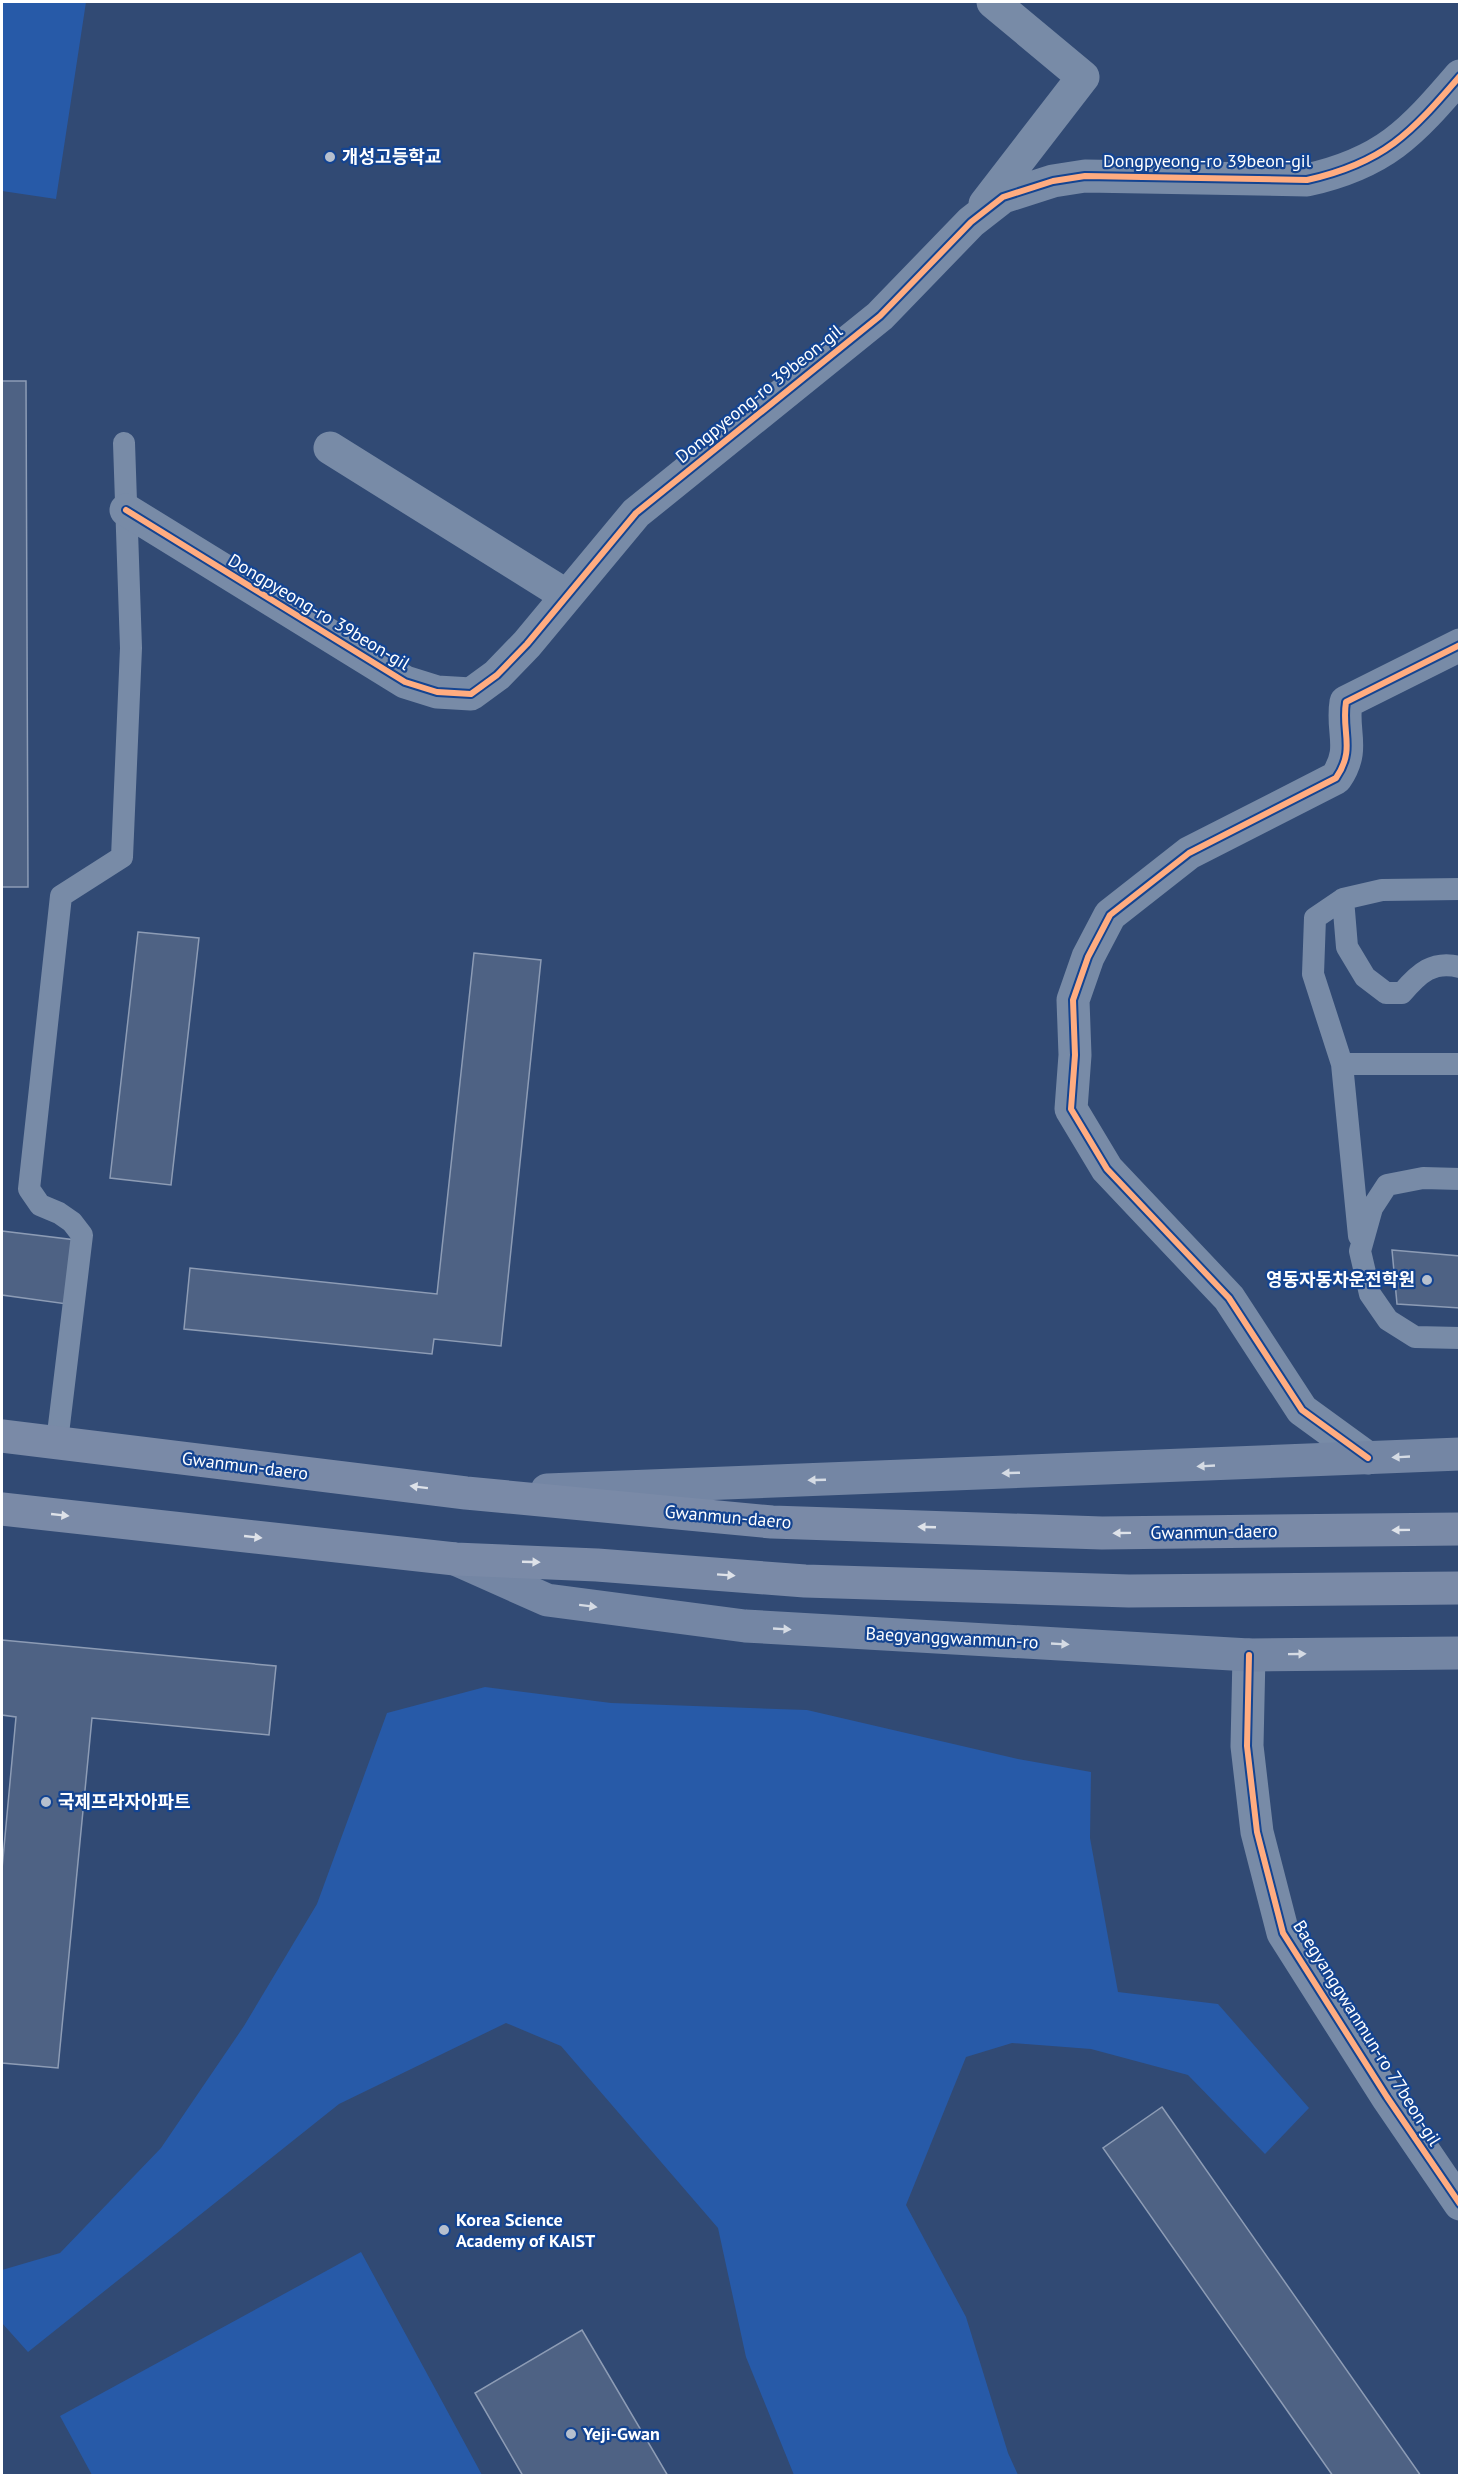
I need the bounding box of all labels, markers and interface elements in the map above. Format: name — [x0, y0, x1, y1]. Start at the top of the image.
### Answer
place label: 개성고등학교 — [342, 145, 441, 168]
street label: Dongpyeong-ro 39beon-gil — [1103, 149, 1312, 172]
marker: 개성고등학교 — [323, 150, 337, 164]
street label: Dongpyeong-ro 39beon-gil — [671, 319, 847, 468]
street label: Dongpyeong-ro 39beon-gil — [224, 548, 415, 675]
place label: 영동자동차운전학원 — [1266, 1268, 1415, 1291]
marker: 영동자동차운전학원 — [1420, 1273, 1434, 1287]
street label: Gwanmun-daero — [181, 1446, 310, 1485]
one-way arrow — [1392, 1452, 1411, 1461]
one-way arrow — [1197, 1461, 1216, 1470]
one-way arrow — [1002, 1469, 1021, 1478]
one-way arrow — [807, 1476, 826, 1485]
one-way arrow — [409, 1482, 428, 1492]
street label: Gwanmun-daero — [664, 1500, 792, 1534]
one-way arrow — [50, 1510, 69, 1520]
street label: Gwanmun-daero — [1150, 1519, 1278, 1544]
one-way arrow — [918, 1522, 937, 1532]
one-way arrow — [1392, 1525, 1411, 1535]
one-way arrow — [1113, 1528, 1132, 1538]
one-way arrow — [244, 1532, 263, 1542]
one-way arrow — [522, 1558, 541, 1567]
one-way arrow — [716, 1570, 735, 1580]
one-way arrow — [579, 1601, 598, 1610]
street label: Baegyanggwanmun-ro — [865, 1621, 1039, 1654]
one-way arrow — [772, 1624, 791, 1633]
one-way arrow — [1051, 1640, 1070, 1649]
one-way arrow — [1287, 1649, 1306, 1659]
place label: 국제프라자아파트 — [58, 1790, 190, 1813]
marker: 국제프라자아파트 — [39, 1795, 53, 1809]
street label: Baegyanggwanmun-ro 77beon-gil — [1288, 1916, 1447, 2150]
place label: Korea Science Academy of KAIST — [456, 2208, 596, 2252]
marker: Korea Science Academy of KAIST — [437, 2223, 451, 2237]
place label: Yeji-Gwan — [582, 2422, 660, 2445]
marker: Yeji-Gwan — [564, 2427, 578, 2441]

